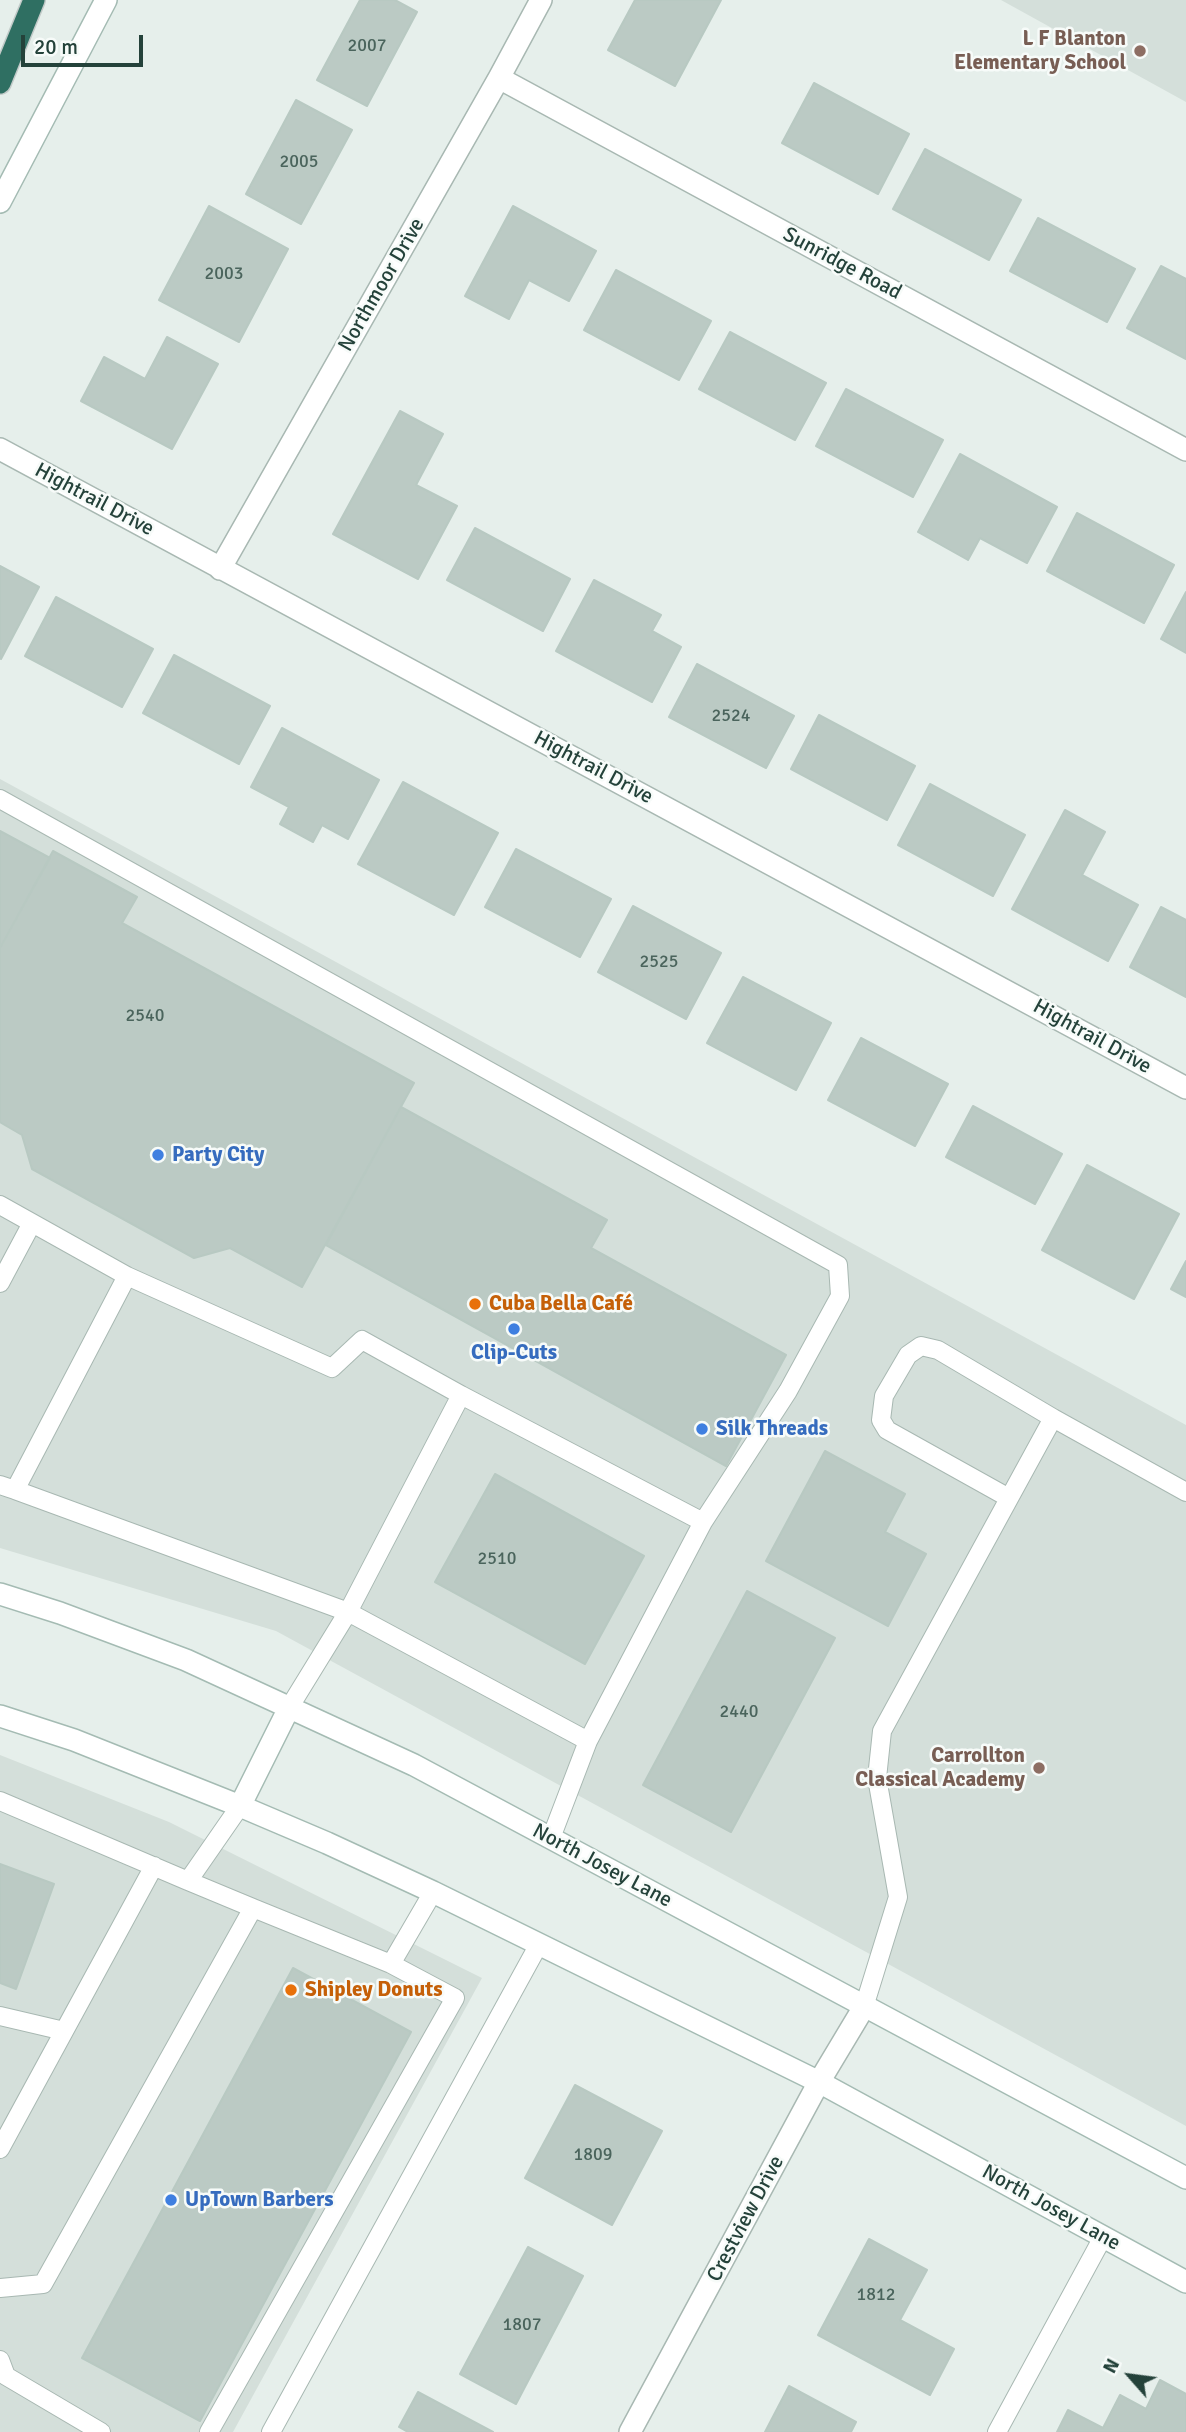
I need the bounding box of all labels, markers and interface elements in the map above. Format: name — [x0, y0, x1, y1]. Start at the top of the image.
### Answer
scale bar — [24, 21, 147, 65]
place label: L F Blanton Elementary School — [954, 26, 1126, 76]
text: 20 m — [34, 34, 78, 60]
house number: 2007 — [348, 35, 386, 57]
marker: L F Blanton Elementary School — [1132, 43, 1148, 59]
house number: 2005 — [280, 151, 318, 173]
street label: Northmoor Drive — [334, 214, 430, 356]
street label: Sunridge Road — [778, 222, 906, 306]
house number: 2003 — [205, 263, 243, 285]
street label: Hightrail Drive — [30, 458, 158, 542]
house number: 2524 — [712, 705, 750, 727]
street label: Hightrail Drive — [529, 726, 657, 810]
house number: 2525 — [640, 951, 678, 973]
street label: Hightrail Drive — [1028, 994, 1156, 1080]
house number: 2540 — [126, 1005, 164, 1027]
place label: Party City — [172, 1142, 264, 1168]
marker: Party City — [150, 1147, 166, 1163]
place label: Cuba Bella Café — [489, 1291, 633, 1317]
marker: Cuba Bella Café — [467, 1296, 483, 1312]
marker: Clip-Cuts — [506, 1321, 522, 1337]
place label: Clip-Cuts — [471, 1340, 557, 1366]
place label: Silk Threads — [716, 1416, 828, 1442]
marker: Silk Threads — [694, 1421, 710, 1437]
house number: 2510 — [478, 1548, 516, 1570]
house number: 2440 — [720, 1701, 758, 1723]
place label: Carrollton Classical Academy — [855, 1743, 1025, 1793]
marker: Carrollton Classical Academy — [1031, 1760, 1047, 1776]
street label: North Josey Lane — [528, 1819, 676, 1913]
place label: Shipley Donuts — [305, 1977, 443, 2003]
marker: Shipley Donuts — [283, 1982, 299, 1998]
house number: 1809 — [574, 2144, 612, 2166]
street label: Crestview Drive — [702, 2152, 790, 2286]
street label: North Josey Lane — [977, 2160, 1125, 2256]
place label: UpTown Barbers — [185, 2187, 334, 2213]
marker: UpTown Barbers — [163, 2192, 179, 2208]
house number: 1812 — [857, 2284, 895, 2306]
house number: 1807 — [503, 2314, 541, 2336]
north arrow — [1095, 2341, 1165, 2411]
text: N — [1098, 2355, 1125, 2378]

